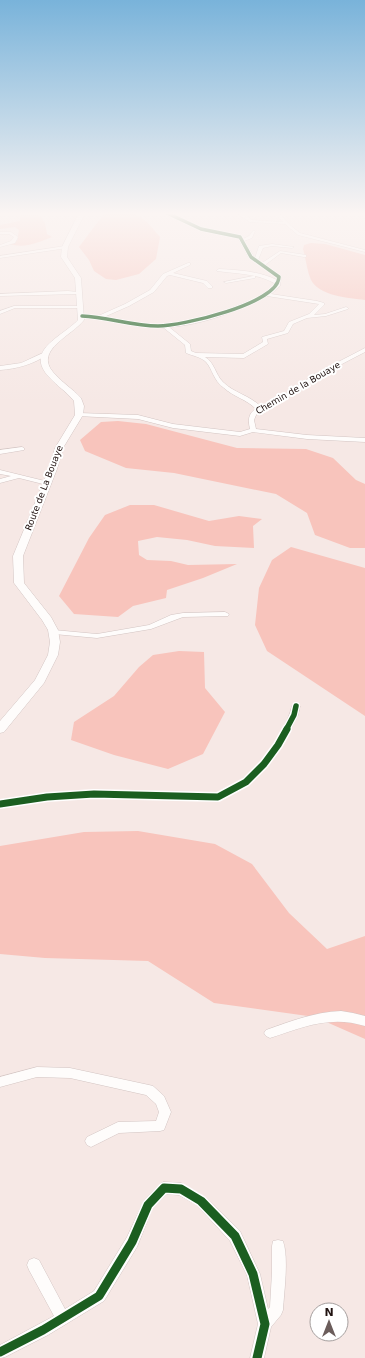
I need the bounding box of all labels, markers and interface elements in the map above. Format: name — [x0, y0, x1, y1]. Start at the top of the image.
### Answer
street label: Chemin de la Bouaye — [254, 359, 343, 416]
street label: Route de La Bouaye — [23, 444, 65, 532]
north arrow — [309, 1302, 349, 1342]
text: N — [324, 1306, 334, 1319]

